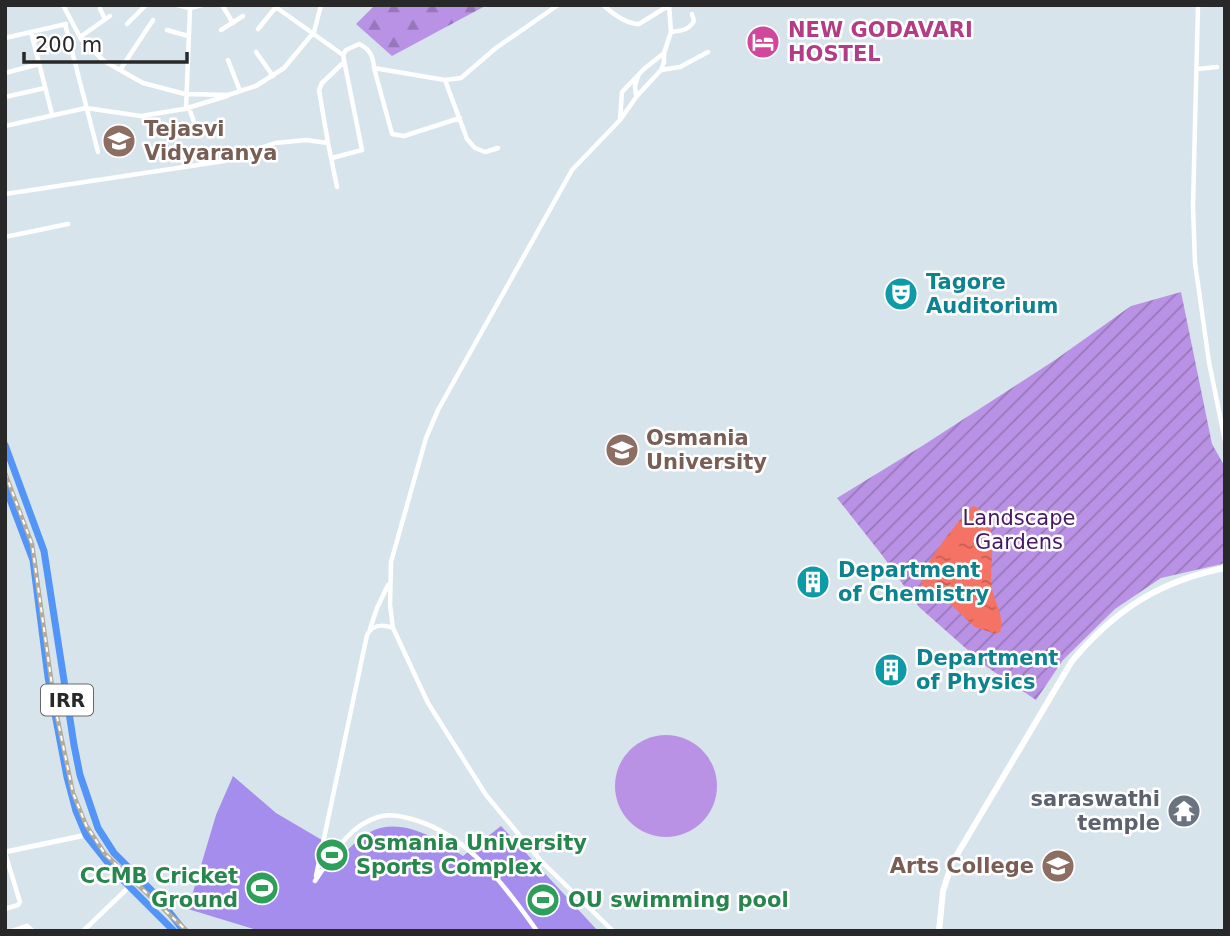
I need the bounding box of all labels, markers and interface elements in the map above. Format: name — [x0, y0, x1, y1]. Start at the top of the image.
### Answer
place label: NEW GODAVARI HOSTEL — [788, 18, 973, 66]
scale bar — [24, 21, 187, 65]
hotel icon: NEW GODAVARI HOSTEL — [744, 23, 782, 61]
text: 200 m — [35, 33, 102, 57]
place label: Tejasvi Vidyaranya — [144, 117, 277, 165]
school or university icon: Tejasvi Vidyaranya — [100, 122, 138, 160]
place label: Tagore Auditorium — [926, 270, 1058, 318]
theatre icon: Tagore Auditorium — [882, 275, 920, 313]
place label: Osmania University — [646, 426, 767, 474]
school or university icon: Osmania University — [603, 431, 641, 469]
park label: Landscape Gardens — [963, 506, 1075, 554]
place label: Department of Chemistry — [838, 558, 989, 606]
building icon: Department of Chemistry — [794, 563, 832, 601]
place label: Department of Physics — [916, 646, 1058, 694]
building icon: Department of Physics — [872, 651, 910, 689]
road number: IRR — [41, 684, 93, 716]
place label: saraswathi temple — [1031, 787, 1160, 835]
temple icon: saraswathi temple — [1165, 792, 1203, 830]
place label: Osmania University Sports Complex — [356, 831, 587, 879]
sports icon: Osmania University Sports Complex — [313, 836, 351, 874]
school or university icon: Arts College — [1039, 847, 1077, 885]
place label: Arts College — [890, 854, 1034, 878]
place label: CCMB Cricket Ground — [80, 864, 238, 912]
sports icon: CCMB Cricket Ground — [243, 869, 281, 907]
sports icon: OU swimming pool — [524, 881, 562, 919]
place label: OU swimming pool — [568, 888, 789, 912]

